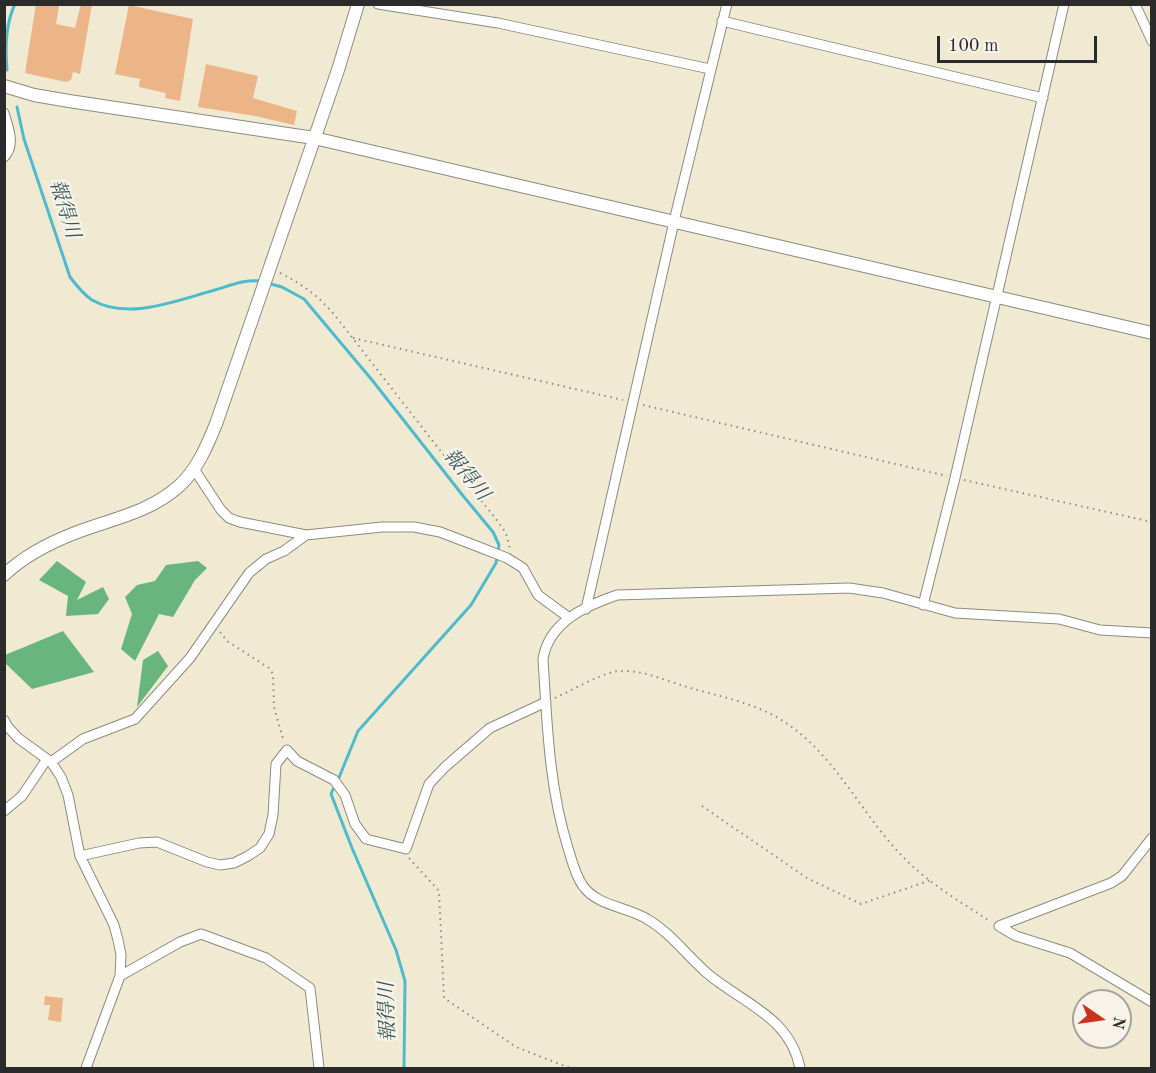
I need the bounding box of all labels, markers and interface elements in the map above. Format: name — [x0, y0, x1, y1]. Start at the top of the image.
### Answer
scale bar — [940, 24, 1100, 62]
text: 100 m — [948, 37, 999, 55]
water label: 報得川 — [44, 177, 84, 241]
water label: 報得川 — [438, 444, 494, 506]
water label: 報得川 — [375, 982, 401, 1042]
north arrow — [1072, 989, 1132, 1049]
text: N — [1108, 1015, 1127, 1030]

